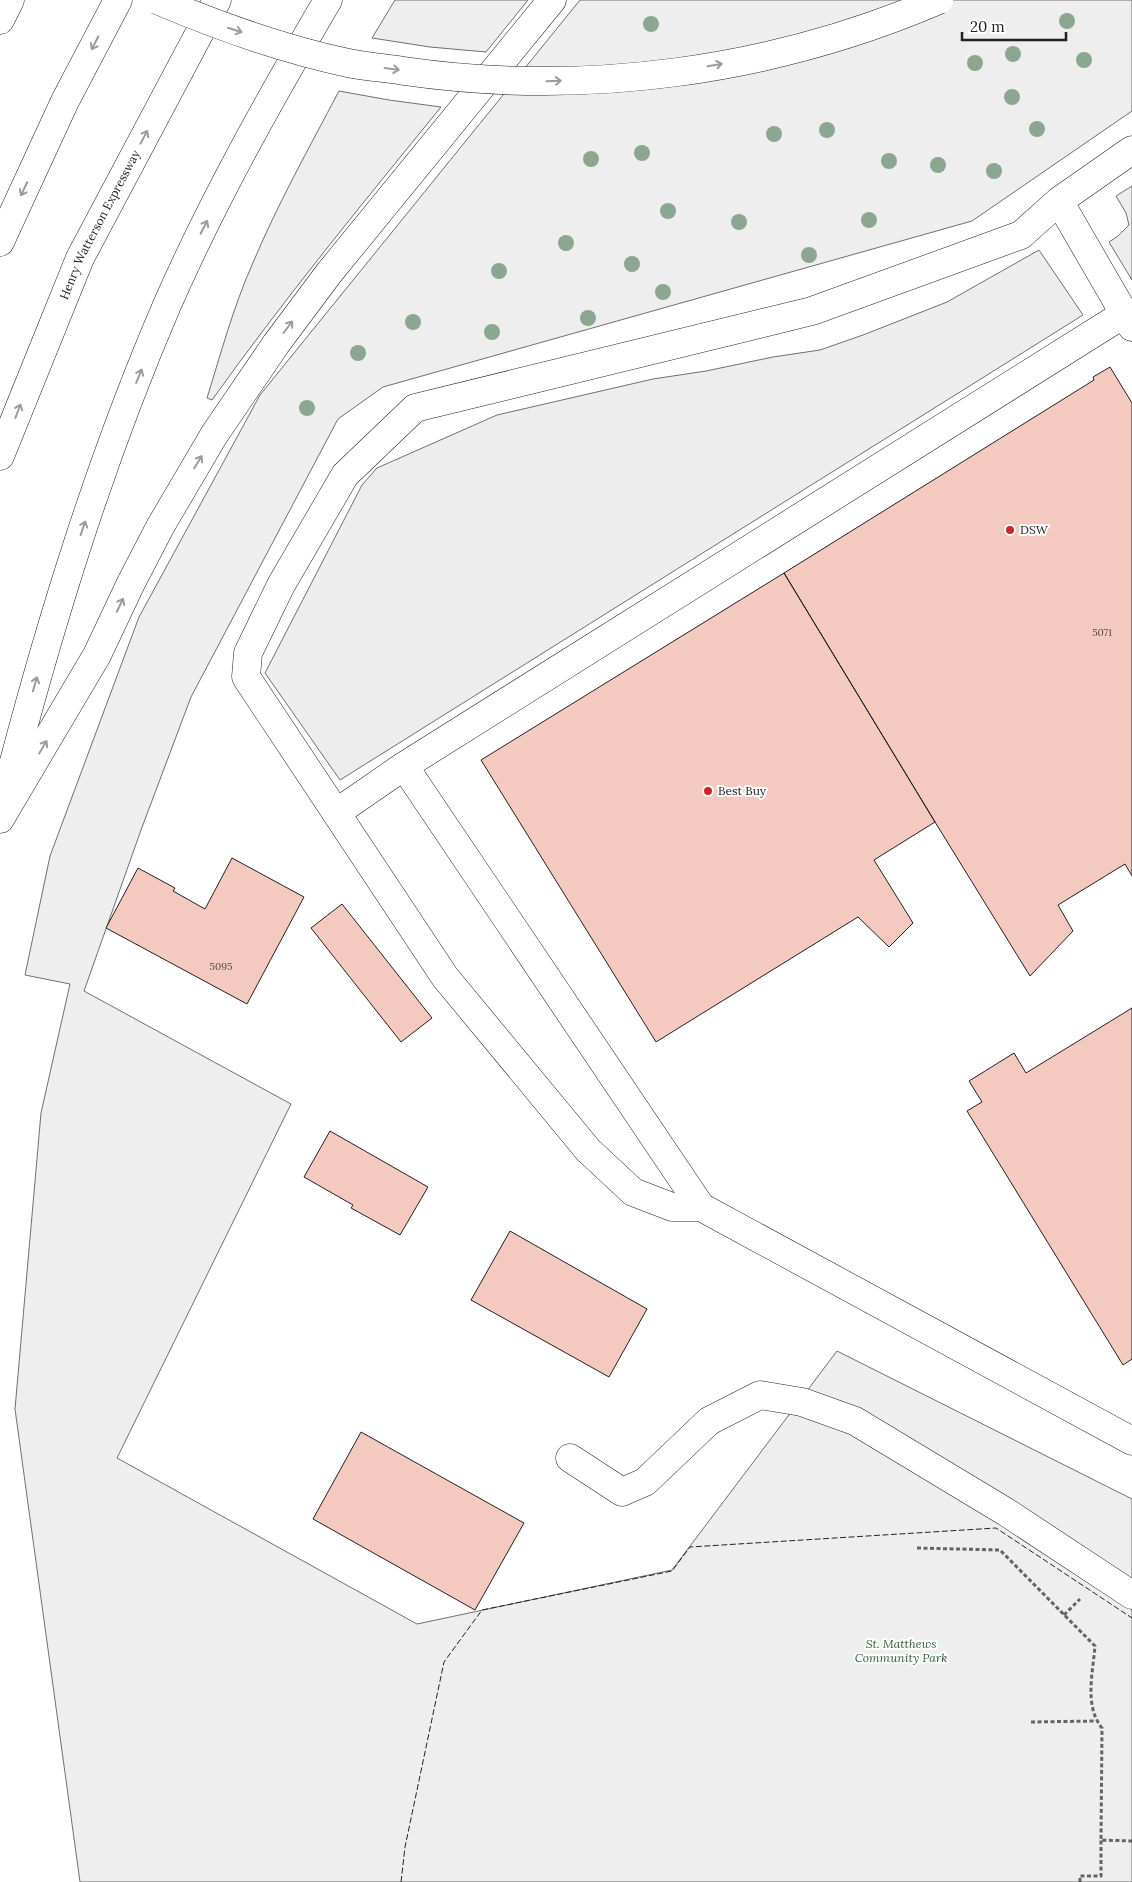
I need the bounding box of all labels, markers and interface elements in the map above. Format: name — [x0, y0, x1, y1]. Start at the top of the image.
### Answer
scale bar — [962, 10, 1066, 42]
text: 20 m — [970, 17, 1005, 36]
one-way arrow — [226, 26, 242, 35]
one-way arrow — [90, 35, 99, 50]
one-way arrow — [707, 60, 723, 70]
one-way arrow — [384, 64, 400, 74]
one-way arrow — [546, 76, 562, 86]
one-way arrow — [139, 129, 149, 144]
street label: Henry Watterson Expressway — [56, 147, 143, 302]
one-way arrow — [19, 181, 28, 196]
one-way arrow — [200, 220, 209, 235]
one-way arrow — [283, 321, 294, 334]
one-way arrow — [135, 369, 144, 384]
one-way arrow — [14, 404, 23, 419]
one-way arrow — [193, 455, 203, 469]
one-way arrow — [78, 521, 88, 537]
place label: DSW — [1020, 522, 1049, 537]
marker: DSW — [1004, 524, 1016, 536]
one-way arrow — [116, 598, 126, 613]
house number: 5071 — [1092, 626, 1112, 639]
one-way arrow — [30, 676, 40, 692]
one-way arrow — [38, 741, 48, 755]
place label: Best Buy — [718, 783, 767, 798]
marker: Best Buy — [702, 785, 714, 797]
house number: 5095 — [210, 960, 232, 973]
park label: St. Matthews Community Park — [855, 1636, 947, 1665]

